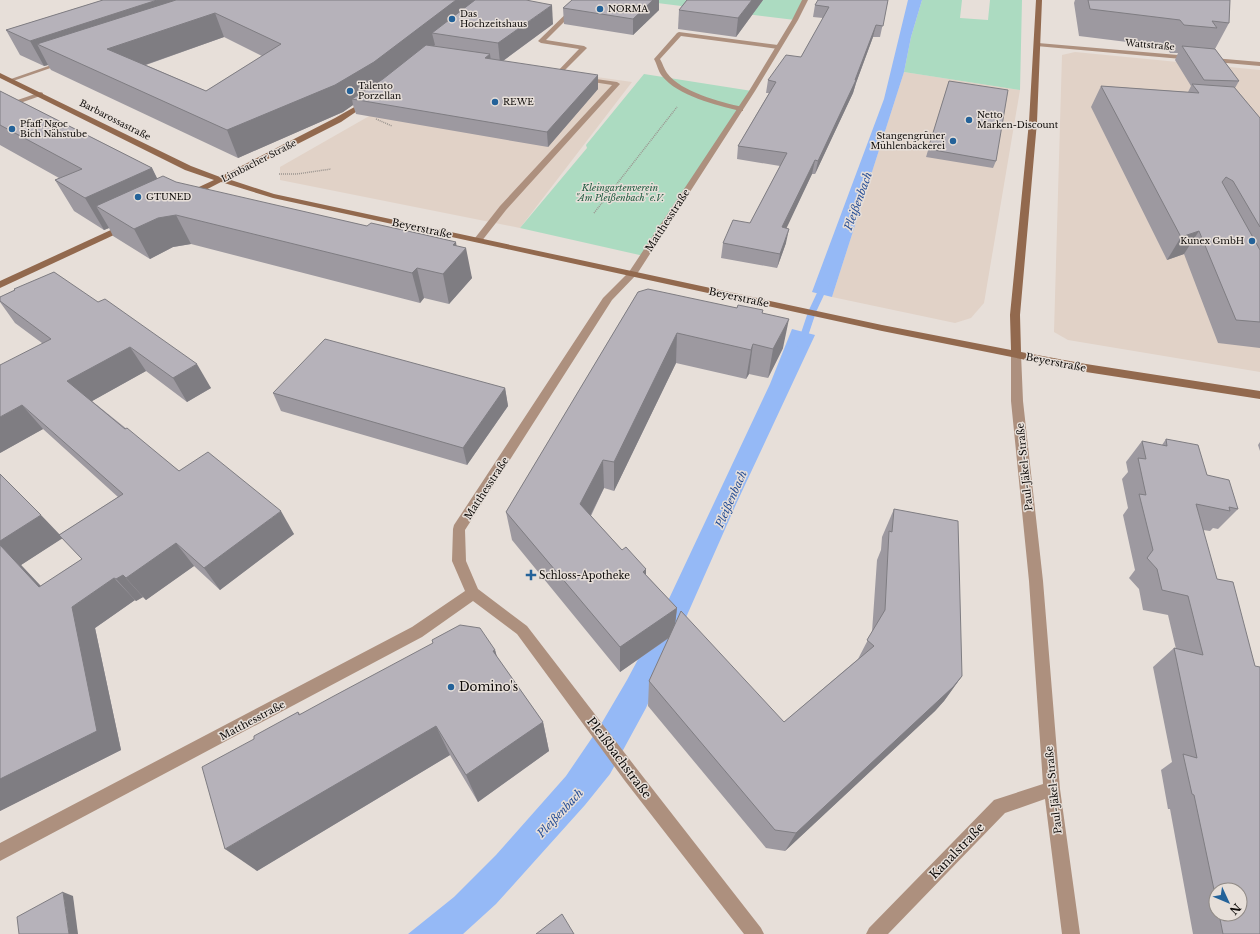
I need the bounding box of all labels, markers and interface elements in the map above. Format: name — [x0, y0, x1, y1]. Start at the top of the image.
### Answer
place label: NORMA — [608, 3, 649, 14]
marker: NORMA — [595, 4, 605, 14]
place label: Das Hochzeitshaus — [460, 8, 527, 29]
marker: Das Hochzeitshaus — [447, 14, 457, 24]
street label: Wattstraße — [1124, 37, 1175, 52]
place label: Talento Porzellan — [358, 80, 401, 101]
marker: Talento Porzellan — [345, 86, 355, 96]
place label: REWE — [503, 96, 534, 107]
street label: Barbarossastraße — [78, 97, 153, 142]
marker: REWE — [490, 97, 500, 107]
place label: Netto Marken-Discount — [977, 109, 1059, 130]
marker: Netto Marken-Discount — [964, 115, 974, 125]
place label: Pfaff Ngoc Bich Nähstube — [20, 118, 87, 139]
marker: Pfaff Ngoc Bich Nähstube — [7, 124, 17, 134]
place label: Stangengrüner Mühlenbäckerei — [870, 130, 946, 151]
marker: Stangengrüner Mühlenbäckerei — [948, 136, 958, 146]
street label: Limbacher Straße — [219, 137, 298, 184]
water label: Pleißenbach — [841, 170, 875, 233]
park label: Kleingartenverein "Am Pleißenbach" e.V. — [576, 182, 665, 203]
street label: Matthesstraße — [642, 186, 693, 254]
place label: GTUNED — [146, 191, 191, 202]
marker: GTUNED — [133, 192, 143, 202]
street label: Beyerstraße — [391, 216, 453, 241]
place label: Kunex GmbH — [1180, 235, 1244, 246]
marker: Kunex GmbH — [1247, 236, 1257, 246]
street label: Beyerstraße — [708, 285, 770, 310]
street label: Beyerstraße — [1025, 350, 1087, 375]
street label: Paul-Jäkel-Straße — [1013, 422, 1036, 512]
street label: Matthesstraße — [461, 454, 512, 522]
water label: Pleißenbach — [712, 468, 750, 531]
place label: Schloss-Apotheke — [539, 569, 630, 582]
marker: Schloss-Apotheke — [526, 570, 536, 580]
place label: Domino's — [459, 679, 518, 694]
marker: Domino's — [446, 682, 456, 692]
street label: Matthesstraße — [217, 698, 287, 743]
street label: Pleißbachstraße — [584, 714, 655, 801]
street label: Paul-Jäkel-Straße — [1042, 745, 1065, 835]
water label: Pleißenbach — [533, 786, 586, 841]
street label: Kanalstraße — [926, 819, 987, 882]
north arrow — [1208, 882, 1248, 922]
text: N — [1226, 900, 1244, 918]

